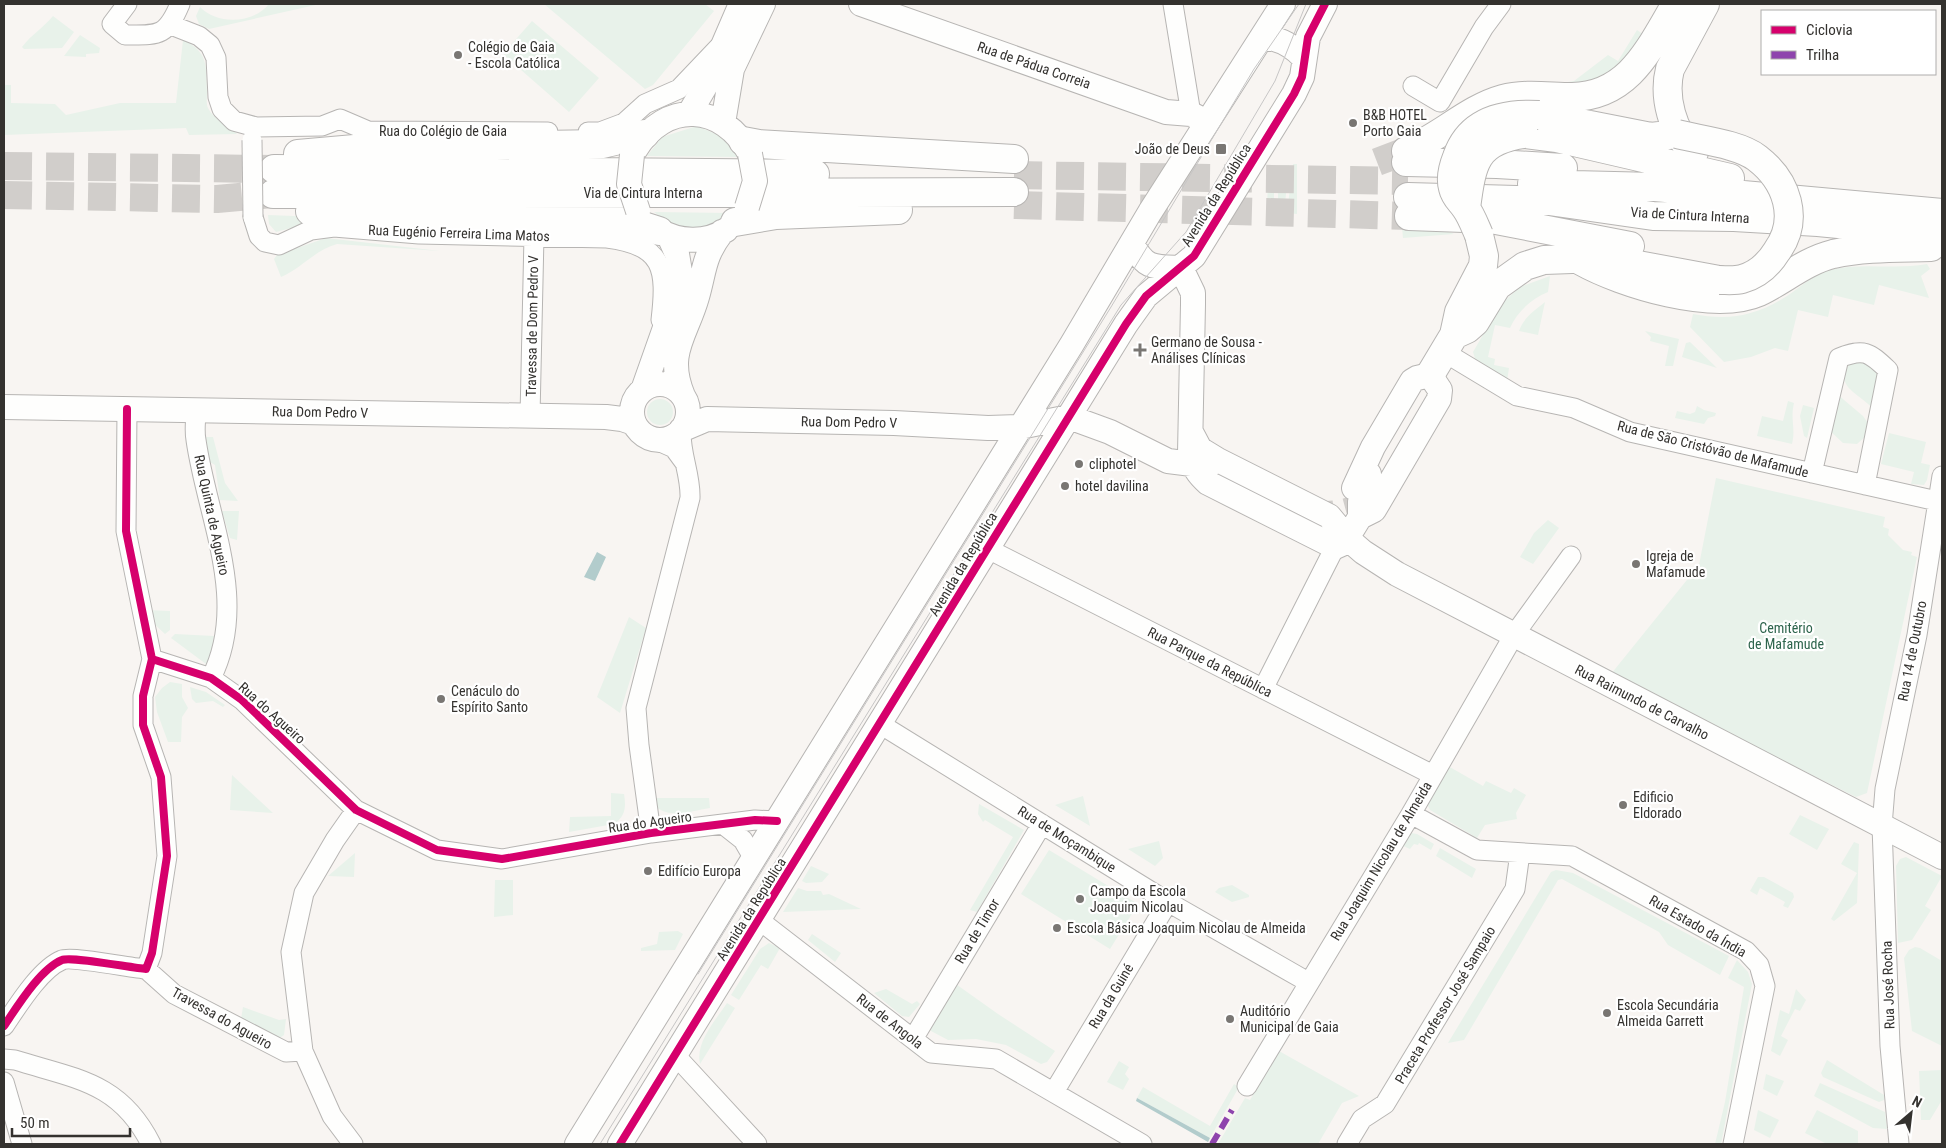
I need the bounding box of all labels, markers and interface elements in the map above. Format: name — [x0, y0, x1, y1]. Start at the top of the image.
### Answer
legend — [1761, 10, 1936, 75]
text: Ciclovia — [1806, 21, 1853, 39]
street label: Rua de Pádua Correia — [975, 38, 1093, 92]
place label: Colégio de Gaia - Escola Católica — [468, 39, 560, 71]
text: Trilha — [1806, 46, 1839, 64]
marker: Colégio de Gaia - Escola Católica — [452, 49, 464, 61]
place label: B&B HOTEL Porto Gaia — [1363, 107, 1427, 139]
marker: B&B HOTEL Porto Gaia — [1347, 117, 1359, 129]
street label: Rua do Colégio de Gaia — [379, 123, 507, 139]
place label: João de Deus — [1135, 141, 1210, 157]
street label: Avenida da República — [1178, 141, 1254, 249]
marker: João de Deus — [1214, 142, 1228, 156]
street label: Via de Cintura Interna — [583, 185, 703, 201]
street label: Via de Cintura Interna — [1630, 204, 1750, 226]
street label: Rua Eugénio Ferreira Lima Matos — [368, 222, 550, 244]
street label: Travessa de Dom Pedro V — [523, 255, 541, 397]
place label: Germano de Sousa - Análises Clínicas — [1151, 334, 1262, 366]
marker: Germano de Sousa - Análises Clínicas — [1133, 343, 1147, 357]
street label: Rua Dom Pedro V — [272, 403, 368, 421]
street label: Rua Dom Pedro V — [801, 413, 897, 431]
street label: Rua de São Cristóvão de Mafamude — [1616, 417, 1811, 481]
street label: Rua Quinta de Agueiro — [191, 453, 233, 577]
place label: cliphotel — [1089, 456, 1137, 472]
marker: cliphotel — [1073, 458, 1085, 470]
place label: hotel davilina — [1075, 478, 1149, 494]
marker: hotel davilina — [1059, 480, 1071, 492]
street label: Avenida da República — [926, 509, 1000, 619]
place label: Igreja de Mafamude — [1646, 548, 1706, 580]
marker: Igreja de Mafamude — [1630, 558, 1642, 570]
street label: Rua 14 de Outubro — [1894, 599, 1930, 703]
park label: Cemitério de Mafamude — [1748, 620, 1824, 652]
street label: Rua Parque da República — [1145, 624, 1275, 700]
street label: Rua Raimundo de Carvalho — [1572, 661, 1712, 743]
street label: Rua do Agueiro — [235, 679, 309, 747]
place label: Cenáculo do Espírito Santo — [451, 683, 528, 715]
marker: Cenáculo do Espírito Santo — [435, 693, 447, 705]
street label: Rua Joaquim Nicolau de Almeida — [1327, 779, 1435, 943]
place label: Edificio Eldorado — [1633, 789, 1682, 821]
marker: Edificio Eldorado — [1617, 799, 1629, 811]
street label: Rua de Moçambique — [1015, 802, 1119, 876]
street label: Rua do Agueiro — [607, 808, 693, 836]
street label: Avenida da República — [713, 855, 789, 963]
place label: Edifício Europa — [658, 863, 741, 879]
marker: Edifício Europa — [642, 865, 654, 877]
place label: Campo da Escola Joaquim Nicolau — [1090, 883, 1186, 915]
street label: Rua Estado da Índia — [1647, 891, 1750, 960]
marker: Campo da Escola Joaquim Nicolau — [1074, 893, 1086, 905]
street label: Rua de Timor — [951, 896, 1003, 966]
place label: Escola Básica Joaquim Nicolau de Almeida — [1067, 920, 1306, 936]
marker: Escola Básica Joaquim Nicolau de Almeida — [1051, 922, 1063, 934]
street label: Praceta Professor José Sampaio — [1392, 923, 1498, 1087]
street label: Rua José Rocha — [1878, 941, 1898, 1029]
street label: Rua da Guiné — [1085, 960, 1137, 1031]
street label: Travessa do Agueiro — [169, 984, 275, 1052]
street label: Rua de Angola — [854, 990, 926, 1052]
place label: Escola Secundária Almeida Garrett — [1617, 997, 1719, 1029]
place label: Auditório Municipal de Gaia — [1240, 1003, 1339, 1035]
marker: Escola Secundária Almeida Garrett — [1601, 1007, 1613, 1019]
marker: Auditório Municipal de Gaia — [1224, 1013, 1236, 1025]
north arrow — [1886, 1088, 1936, 1138]
text: N — [1910, 1092, 1925, 1111]
scale bar — [12, 1106, 130, 1138]
text: 50 m — [20, 1114, 50, 1132]

